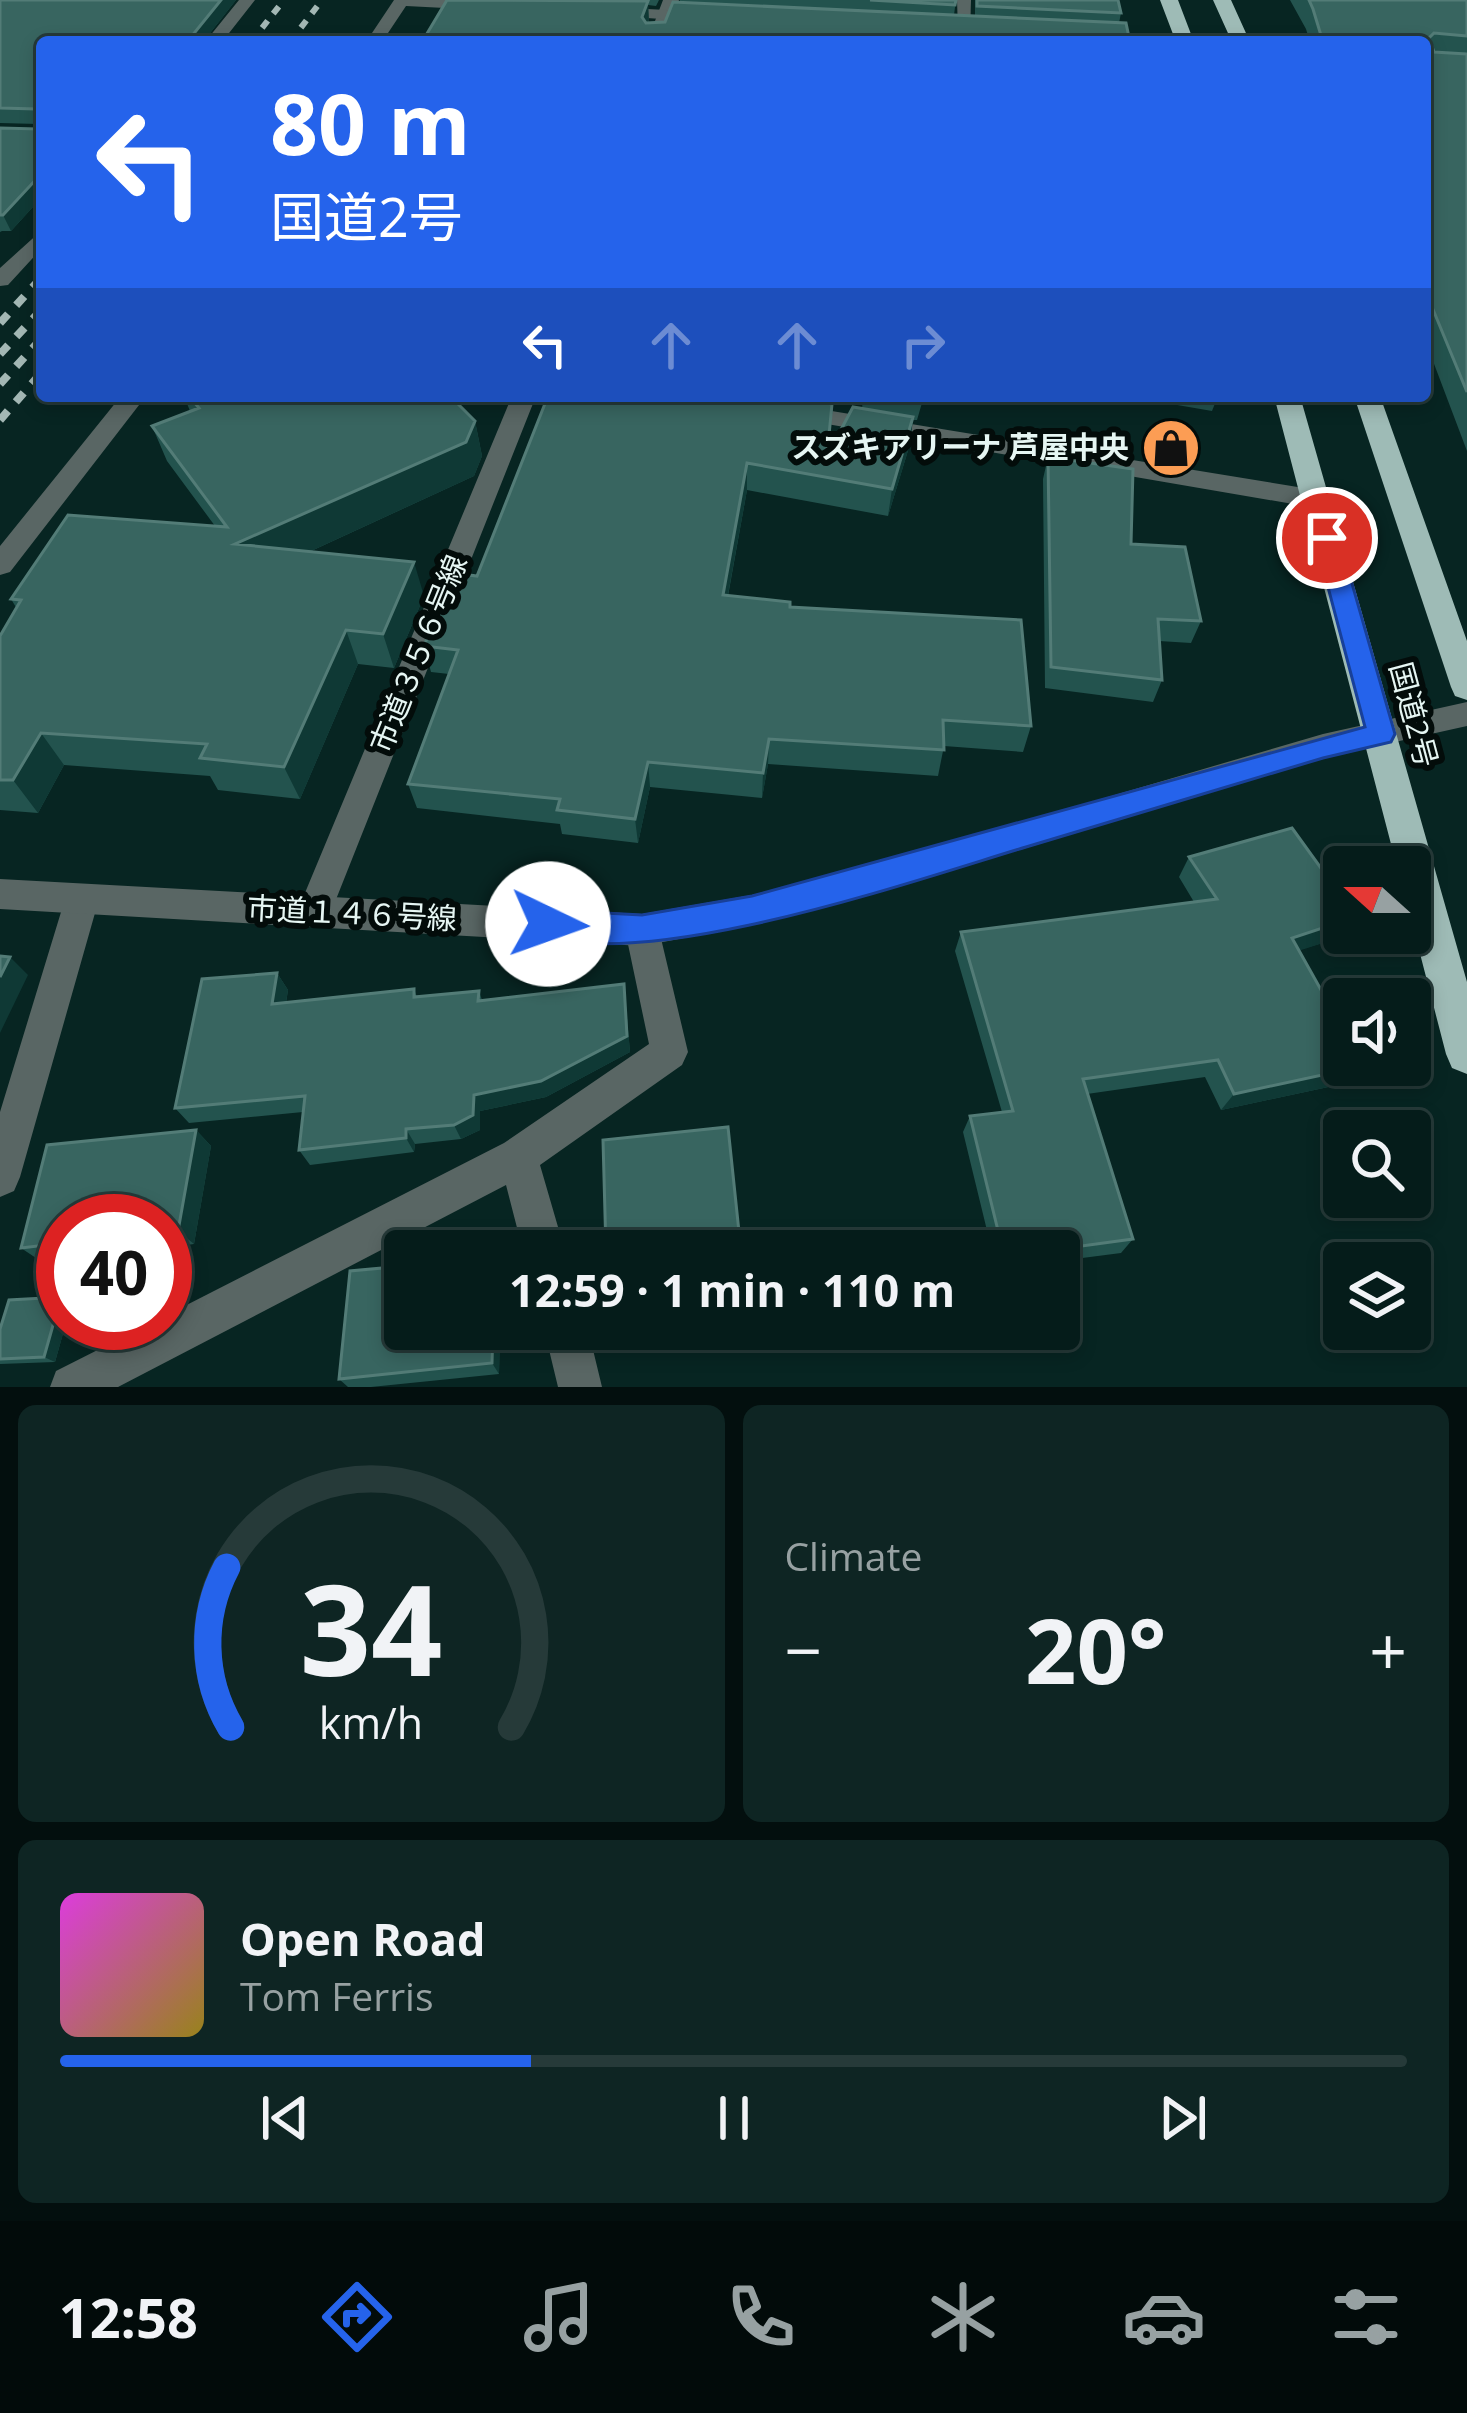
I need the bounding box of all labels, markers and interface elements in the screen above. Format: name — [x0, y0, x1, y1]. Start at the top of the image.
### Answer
text: 80 m — [270, 65, 470, 180]
icon: left — [72, 84, 228, 240]
text: 国道2号 — [270, 179, 463, 253]
icon: left — [512, 312, 578, 378]
icon: ahead — [638, 312, 704, 378]
icon: ahead — [764, 312, 830, 378]
icon: right — [890, 312, 956, 378]
shop icon: スズキアリーナ 芦屋中央 — [1140, 417, 1202, 479]
place label: スズキアリーナ 芦屋中央 — [791, 426, 1129, 467]
pin — [1276, 487, 1378, 589]
icon: arrive — [1294, 505, 1360, 571]
street label: 市道３５６号線 — [359, 548, 476, 758]
street label: 国道2号 — [1381, 658, 1448, 772]
north arrow — [1323, 846, 1431, 954]
map controls — [1323, 846, 1431, 1350]
position arrow — [485, 861, 611, 987]
street label: 市道１４６号線 — [246, 887, 458, 938]
button: sound — [1323, 978, 1431, 1086]
button: search — [1323, 1110, 1431, 1218]
speed limit sign: 40 — [36, 1194, 192, 1350]
button: layers — [1323, 1242, 1431, 1350]
text: 12:59 · 1 min · 110 m — [509, 1259, 955, 1320]
text: Climate — [785, 1529, 922, 1582]
text: 34 — [300, 1543, 443, 1713]
text: 20° — [1025, 1588, 1166, 1710]
text: − — [785, 1604, 822, 1694]
text: + — [1369, 1604, 1407, 1694]
text: km/h — [319, 1692, 423, 1751]
text: Open Road — [240, 1908, 485, 1969]
text: Tom Ferris — [240, 1969, 434, 2022]
icon: previous — [252, 2085, 318, 2151]
icon: pause — [701, 2085, 767, 2151]
icon: next — [1150, 2085, 1216, 2151]
icon: directions — [315, 2275, 399, 2359]
icon: music — [517, 2275, 601, 2359]
icon: phone — [719, 2275, 803, 2359]
icon: climate — [921, 2275, 1005, 2359]
icon: car — [1122, 2275, 1206, 2359]
icon: filters — [1324, 2275, 1408, 2359]
text: 12:58 — [59, 2280, 198, 2354]

